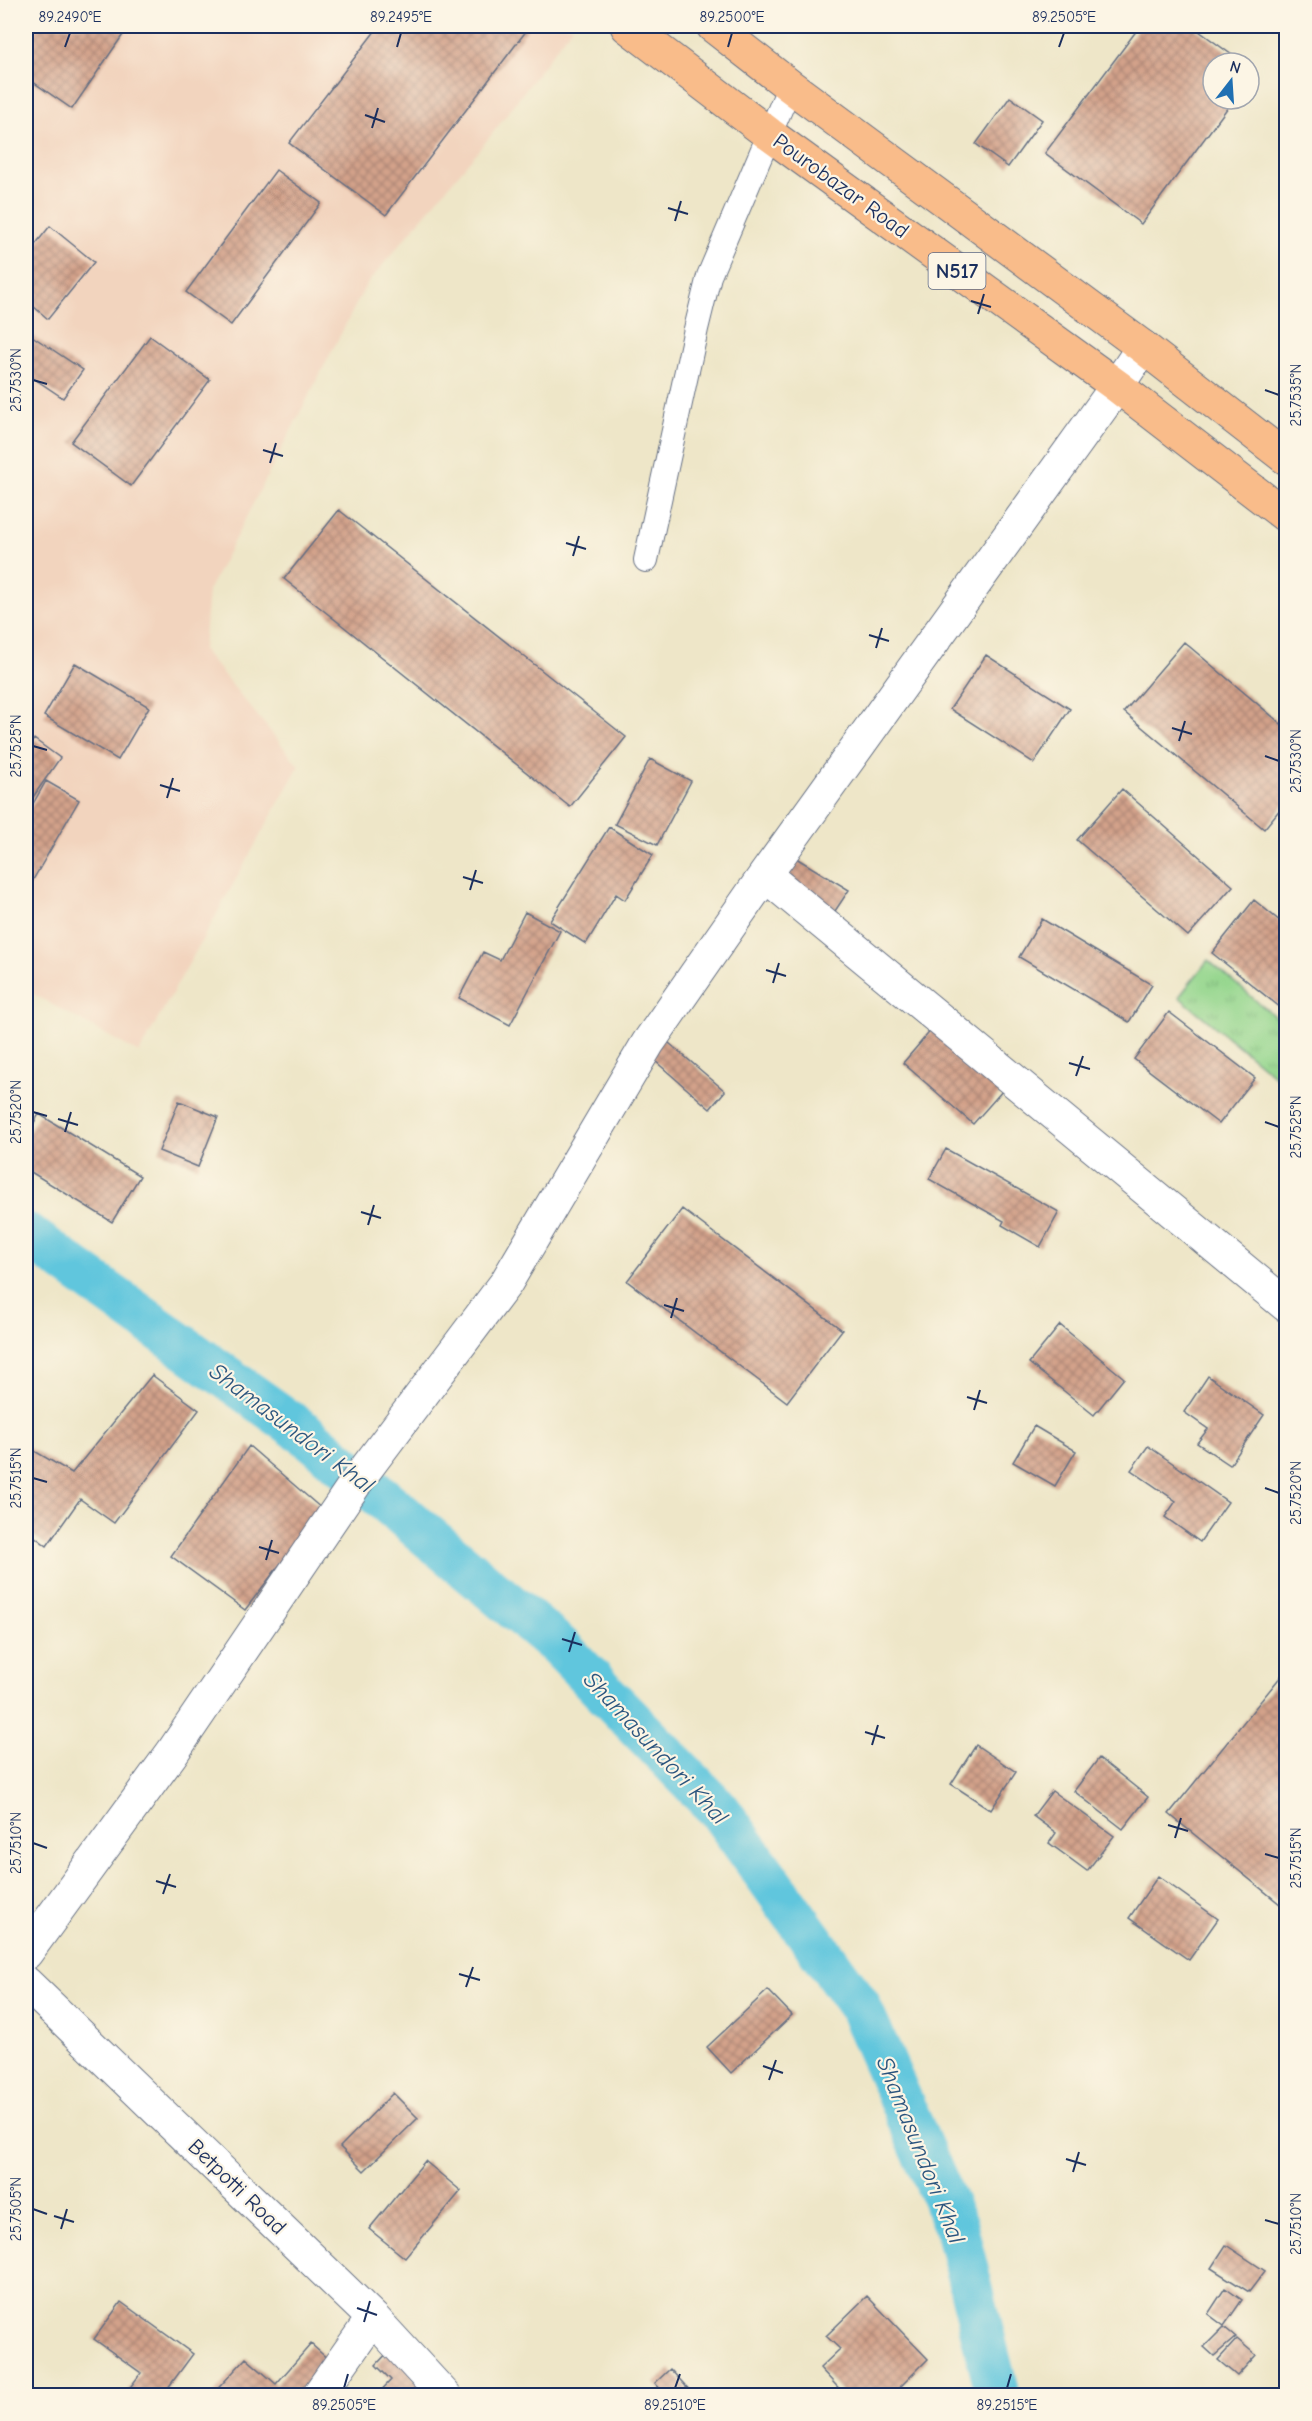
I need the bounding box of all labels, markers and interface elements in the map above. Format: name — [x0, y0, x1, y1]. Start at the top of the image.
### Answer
text: 89.2490°E — [39, 8, 101, 26]
text: 89.2495°E — [370, 8, 432, 26]
text: 89.2500°E — [700, 8, 764, 26]
text: 89.2505°E — [1032, 8, 1096, 26]
north arrow — [1201, 51, 1261, 111]
text: N — [1227, 57, 1243, 78]
street label: Pourobazar Road — [768, 128, 914, 244]
road number: N517 — [928, 253, 986, 289]
text: 25.7530°N — [7, 348, 25, 412]
text: 25.7535°N — [1287, 364, 1305, 426]
text: 25.7525°N — [7, 714, 25, 778]
text: 25.7530°N — [1287, 729, 1305, 793]
text: 25.7520°N — [7, 1080, 25, 1144]
text: 25.7525°N — [1287, 1095, 1305, 1159]
water label: Shamasundori Khal — [204, 1357, 380, 1499]
text: 25.7515°N — [7, 1447, 25, 1509]
text: 25.7520°N — [1287, 1461, 1305, 1525]
water label: Shamasundori Khal — [578, 1666, 735, 1831]
text: 25.7510°N — [7, 1812, 25, 1874]
text: 25.7515°N — [1287, 1827, 1305, 1889]
water label: Shamasundori Khal — [871, 2053, 971, 2248]
street label: Betpotti Road — [182, 2134, 292, 2240]
text: 25.7505°N — [7, 2177, 25, 2241]
text: 25.7510°N — [1287, 2193, 1305, 2255]
text: 89.2505°E — [312, 2396, 376, 2414]
text: 89.2510°E — [644, 2396, 706, 2414]
text: 89.2515°E — [977, 2396, 1037, 2414]

